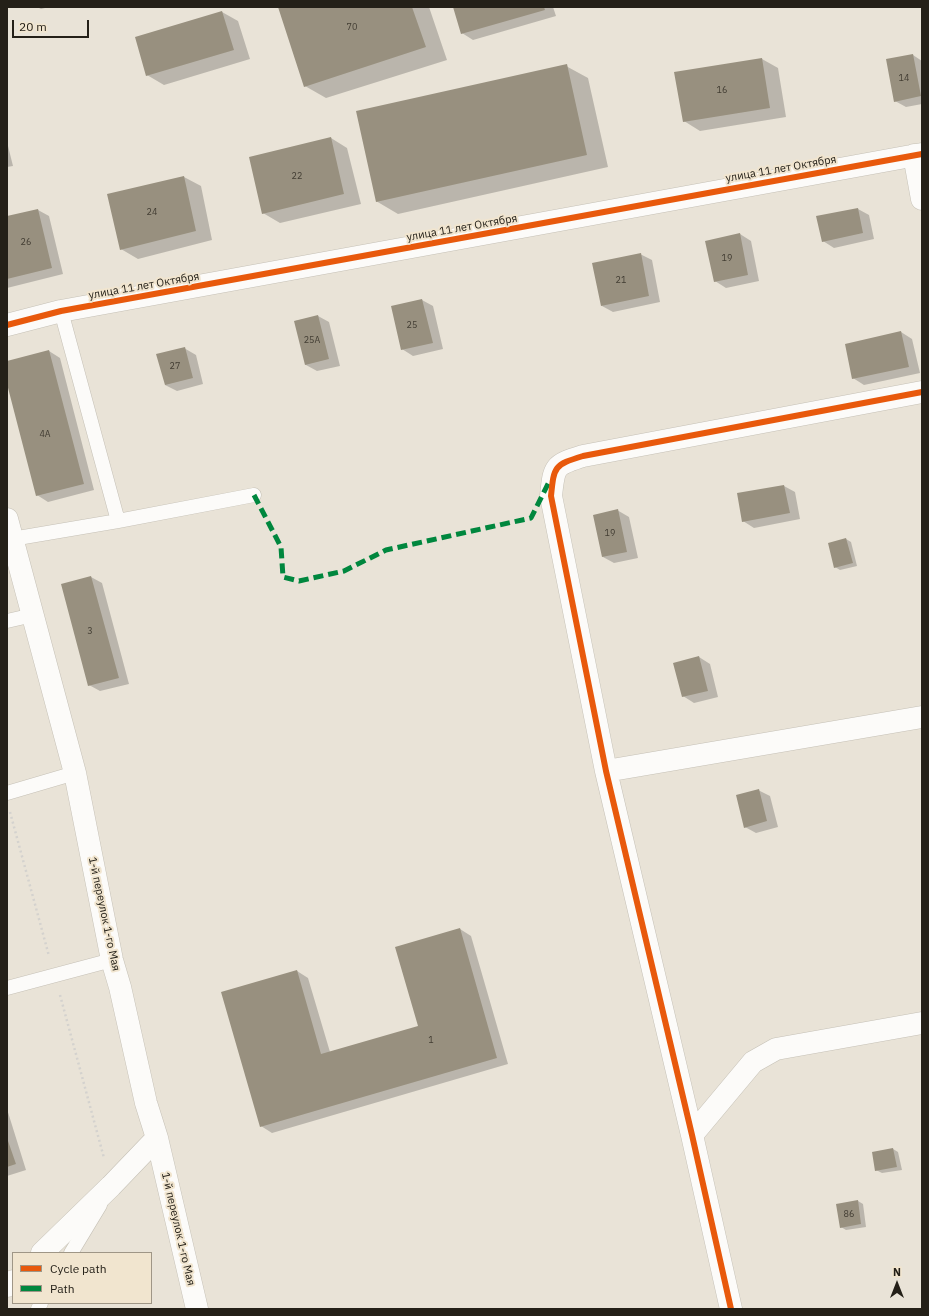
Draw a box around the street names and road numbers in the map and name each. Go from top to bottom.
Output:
street label: улица 11 лет Октября [725,153,837,185]
street label: улица 11 лет Октября [406,212,518,244]
street label: улица 11 лет Октября [88,270,200,302]
street label: 1-й переулок 1-го Мая [85,856,123,972]
street label: 1-й переулок 1-го Мая [159,1171,197,1287]

